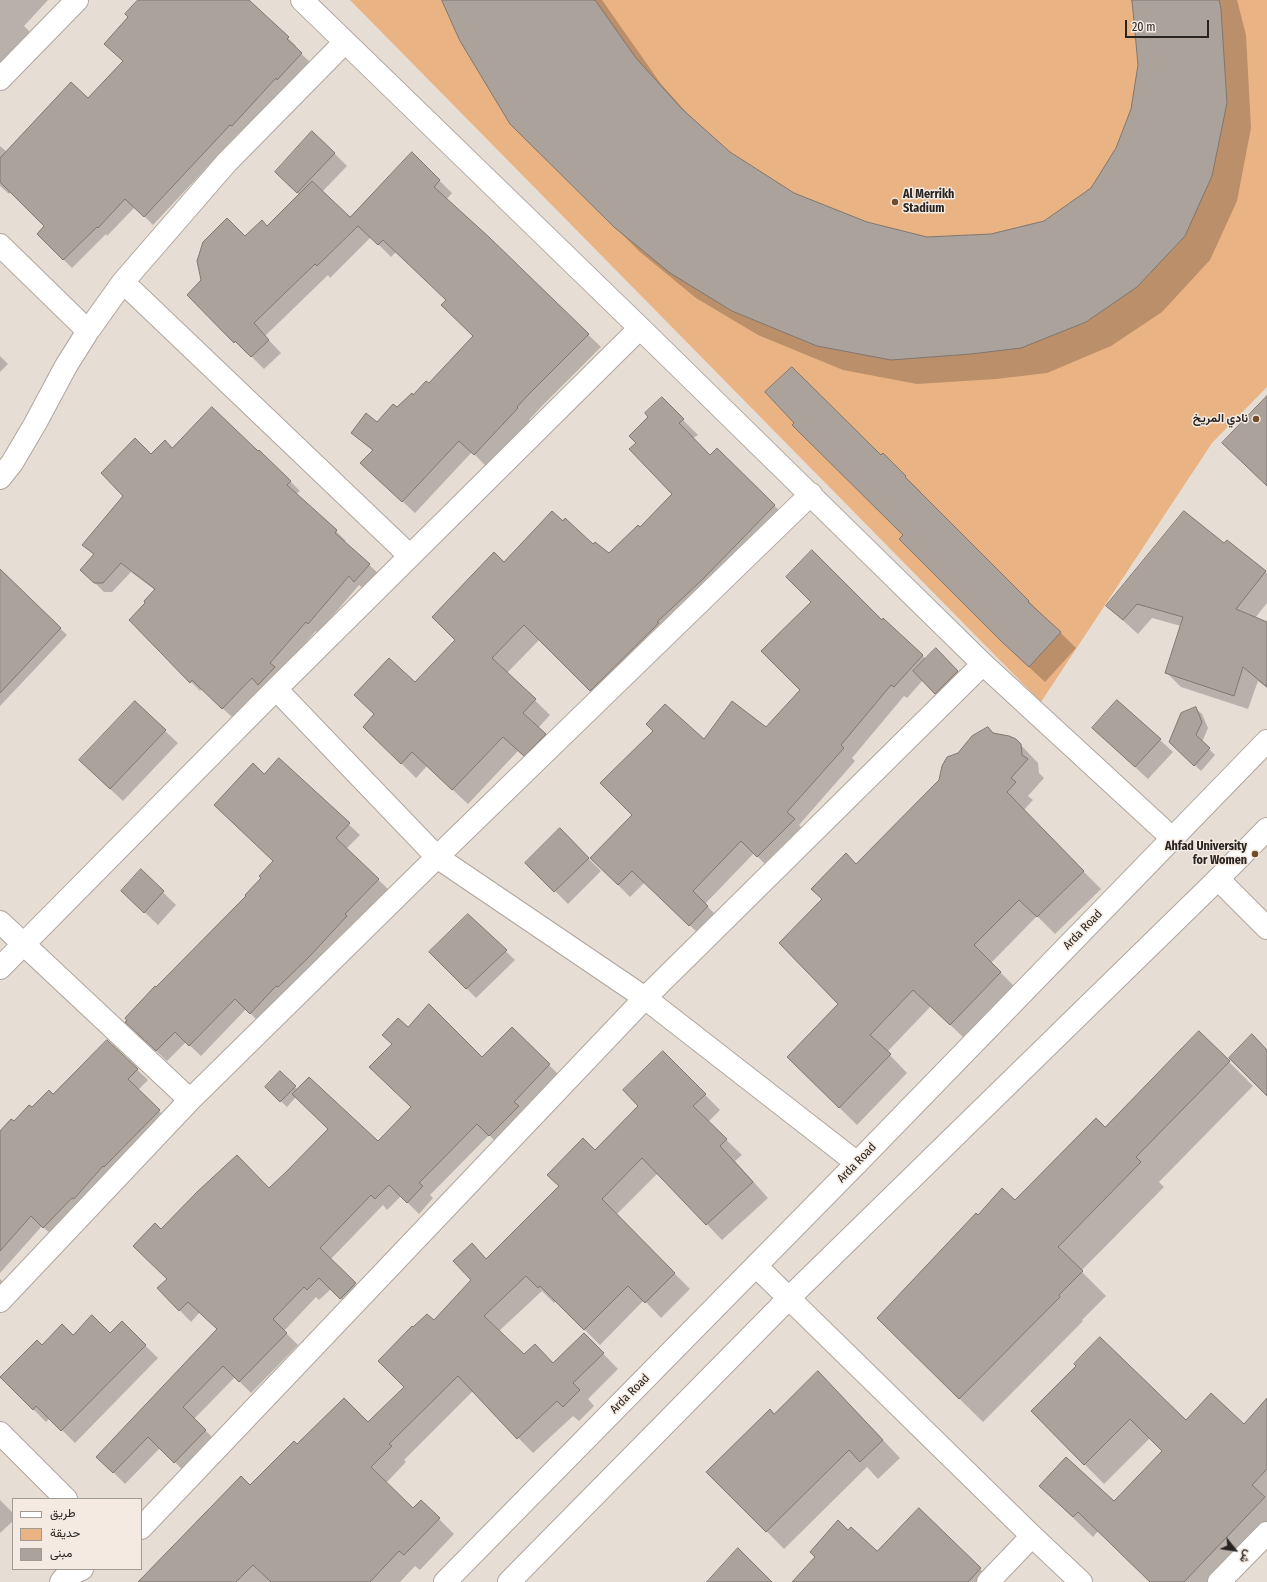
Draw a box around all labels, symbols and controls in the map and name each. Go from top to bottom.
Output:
scale bar [1127,12,1211,38]
text: 20 m [1132,20,1156,34]
place label: Al Merrikh Stadium [903,188,954,216]
marker: Al Merrikh Stadium [890,197,900,207]
place label: نادي المريخ [1193,412,1248,426]
marker: نادي المريخ [1251,414,1261,424]
place label: Ahfad University for Women [1165,840,1247,868]
marker: Ahfad University for Women [1250,849,1260,859]
street label: Arda Road [1060,907,1106,953]
street label: Arda Road [834,1140,880,1186]
street label: Arda Road [607,1371,653,1417]
legend [12,1498,142,1570]
text: طريق [50,1506,75,1520]
text: حديقة [50,1526,80,1540]
north arrow [1215,1530,1255,1570]
text: مبنى [50,1546,72,1560]
text: ش [1237,1547,1255,1565]

